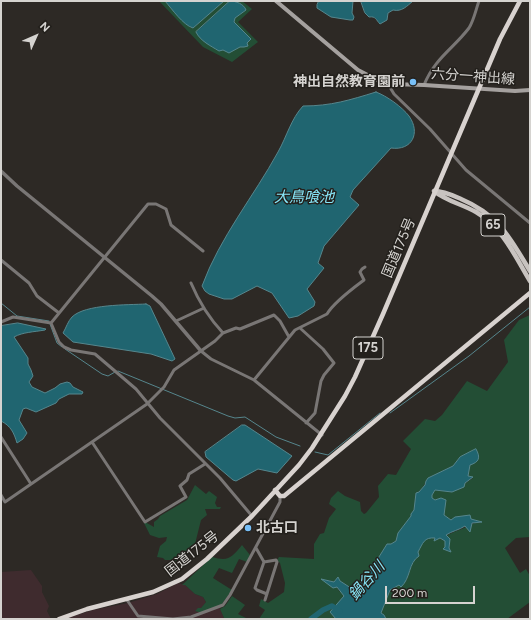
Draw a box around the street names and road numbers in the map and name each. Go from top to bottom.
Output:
street label: 六分一神出線 [431,66,515,88]
road number: 65 [481,214,505,236]
street label: 国道175号 [379,216,419,280]
road number: 175 [353,337,383,359]
street label: 国道175号 [162,528,222,580]

